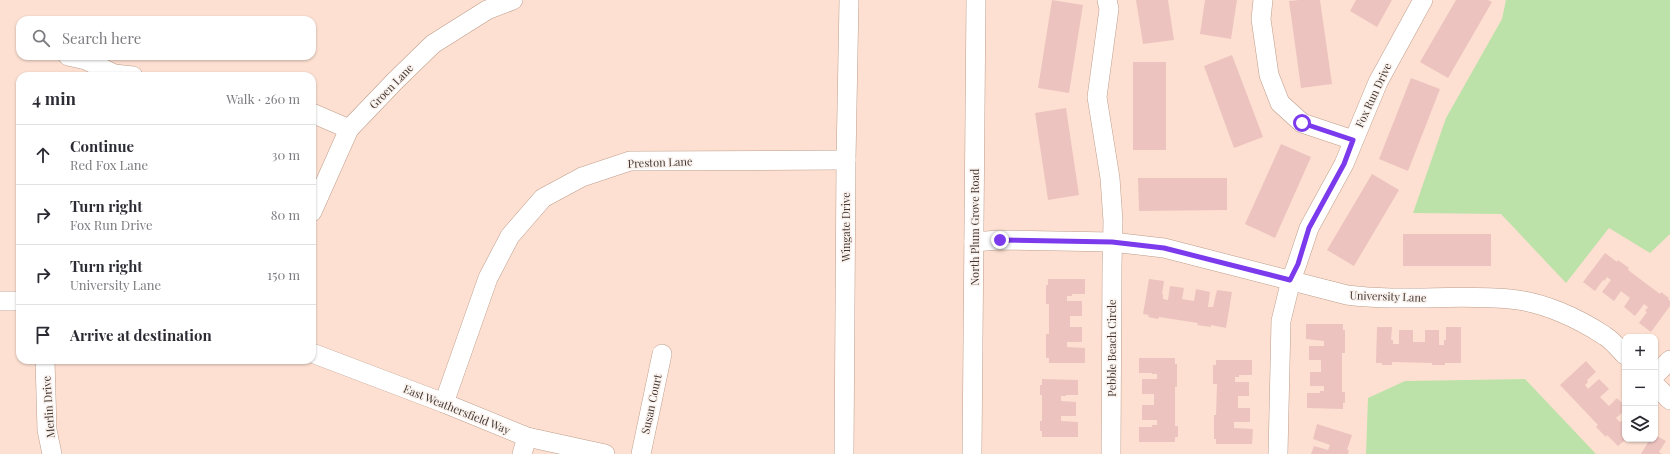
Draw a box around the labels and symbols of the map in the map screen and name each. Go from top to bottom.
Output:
street label: Groen Lane [366,60,417,112]
street label: Fox Run Drive [1351,60,1395,130]
route start [1293,114,1311,132]
street label: Preston Lane [627,153,693,171]
street label: North Plum Grove Road [967,168,982,285]
street label: Wingate Drive [838,192,853,263]
route end [991,231,1009,249]
street label: University Lane [1349,287,1427,305]
street label: Pebble Beach Circle [1104,299,1119,397]
street label: Susan Court [637,373,665,435]
street label: Merlin Drive [38,375,58,439]
street label: East Weathersfield Way [401,381,513,437]

